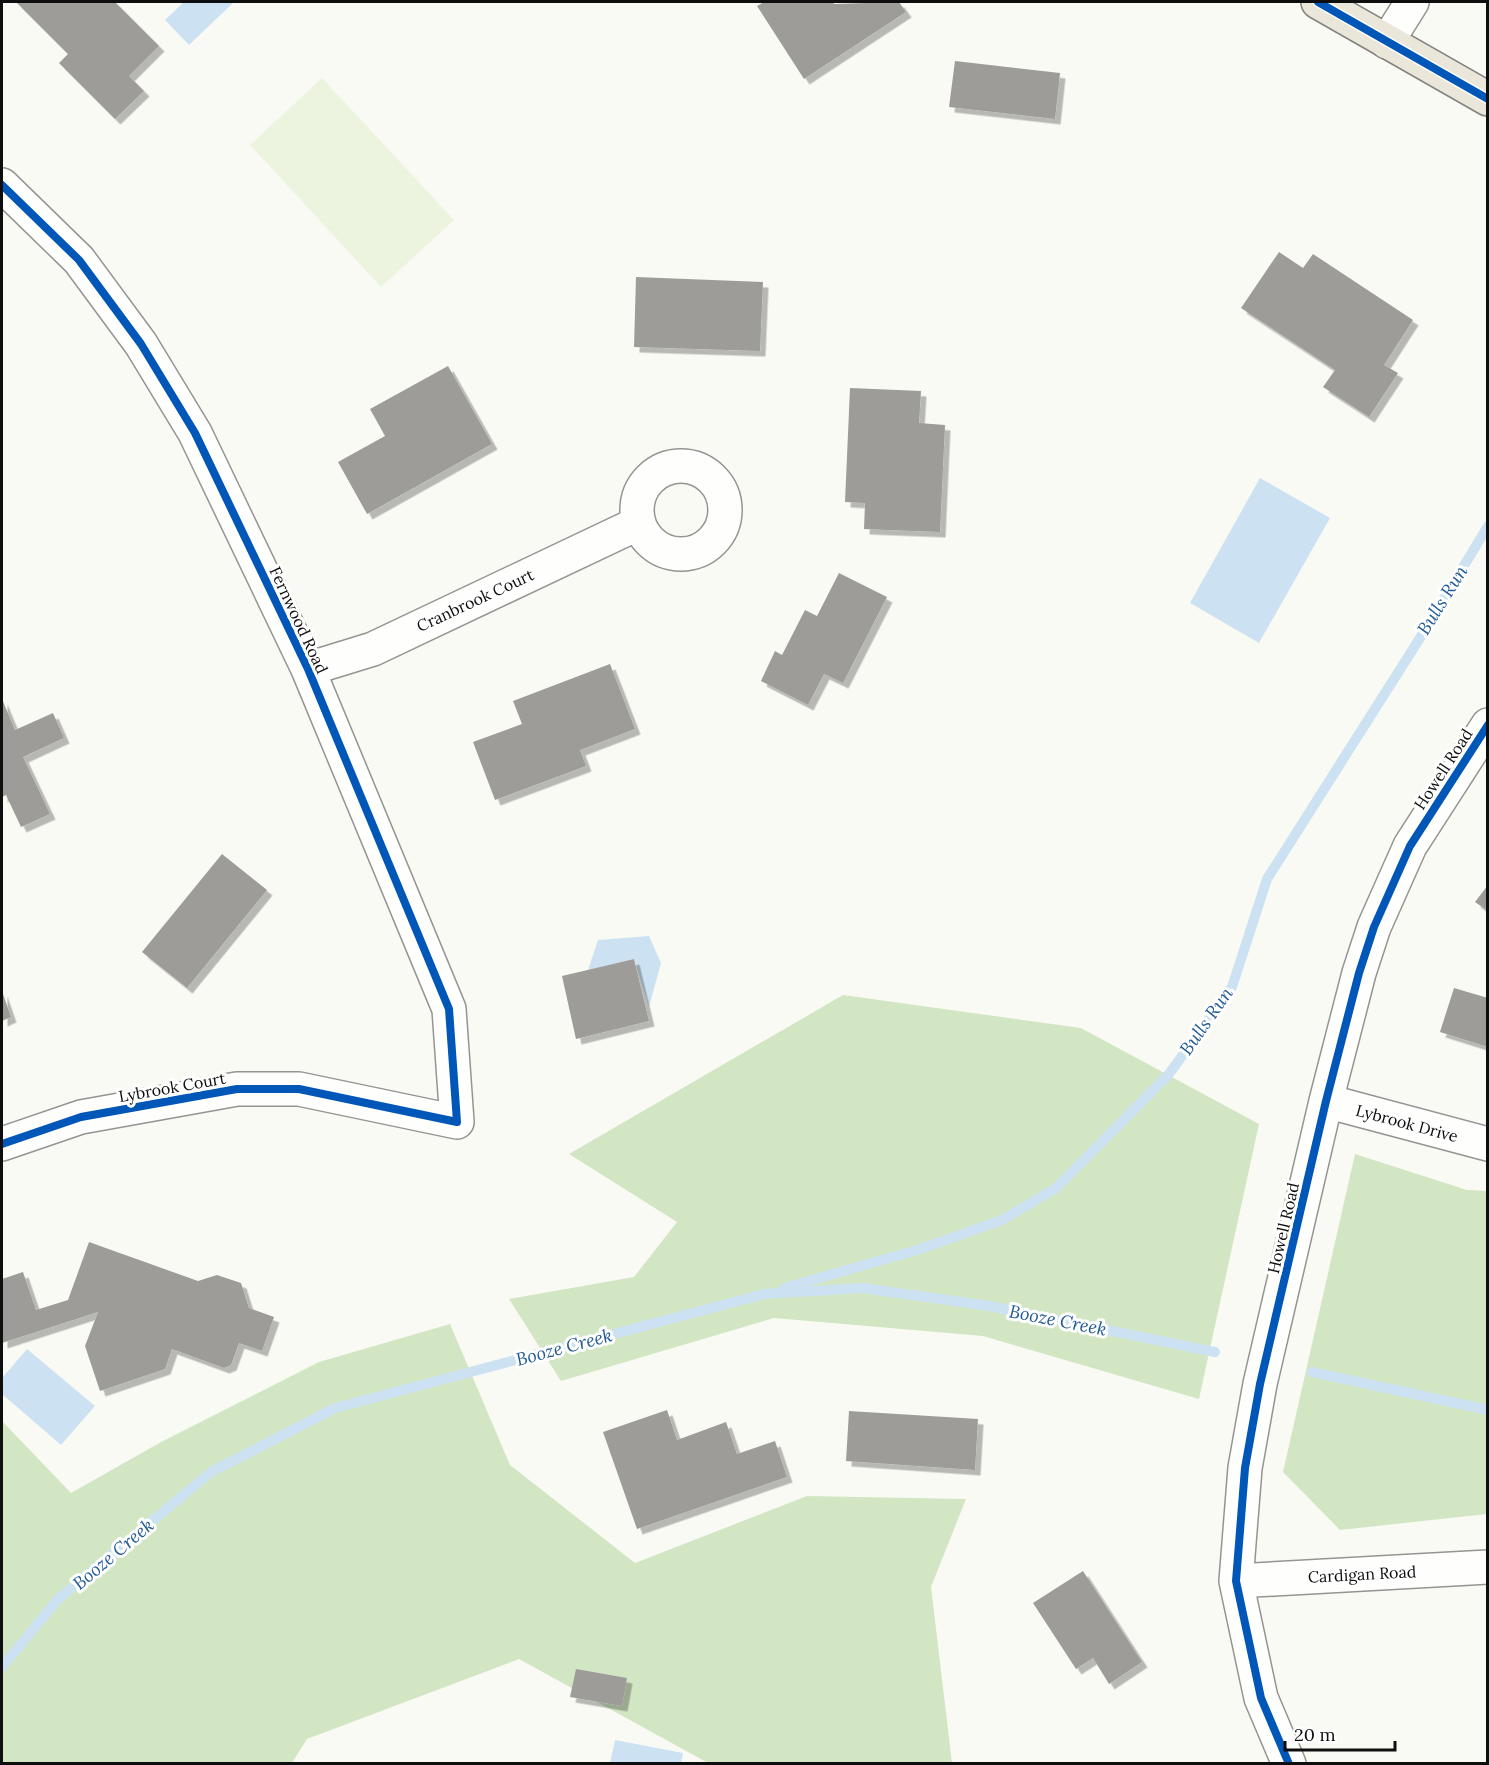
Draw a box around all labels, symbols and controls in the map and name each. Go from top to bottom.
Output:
water label: Bulls Run [1412,561,1472,639]
street label: Fernwood Road [265,563,333,677]
street label: Cranbrook Court [413,564,537,636]
street label: Howell Road [1409,724,1477,813]
water label: Bulls Run [1174,983,1238,1059]
street label: Lybrook Court [117,1068,228,1106]
street label: Lybrook Drive [1354,1100,1461,1146]
street label: Howell Road [1263,1180,1303,1275]
water label: Booze Creek [1007,1299,1109,1341]
water label: Booze Creek [513,1323,615,1371]
water label: Booze Creek [68,1514,158,1594]
street label: Cardigan Road [1307,1561,1417,1587]
scale bar [1285,1714,1394,1752]
text: 20 m [1294,1723,1336,1746]

